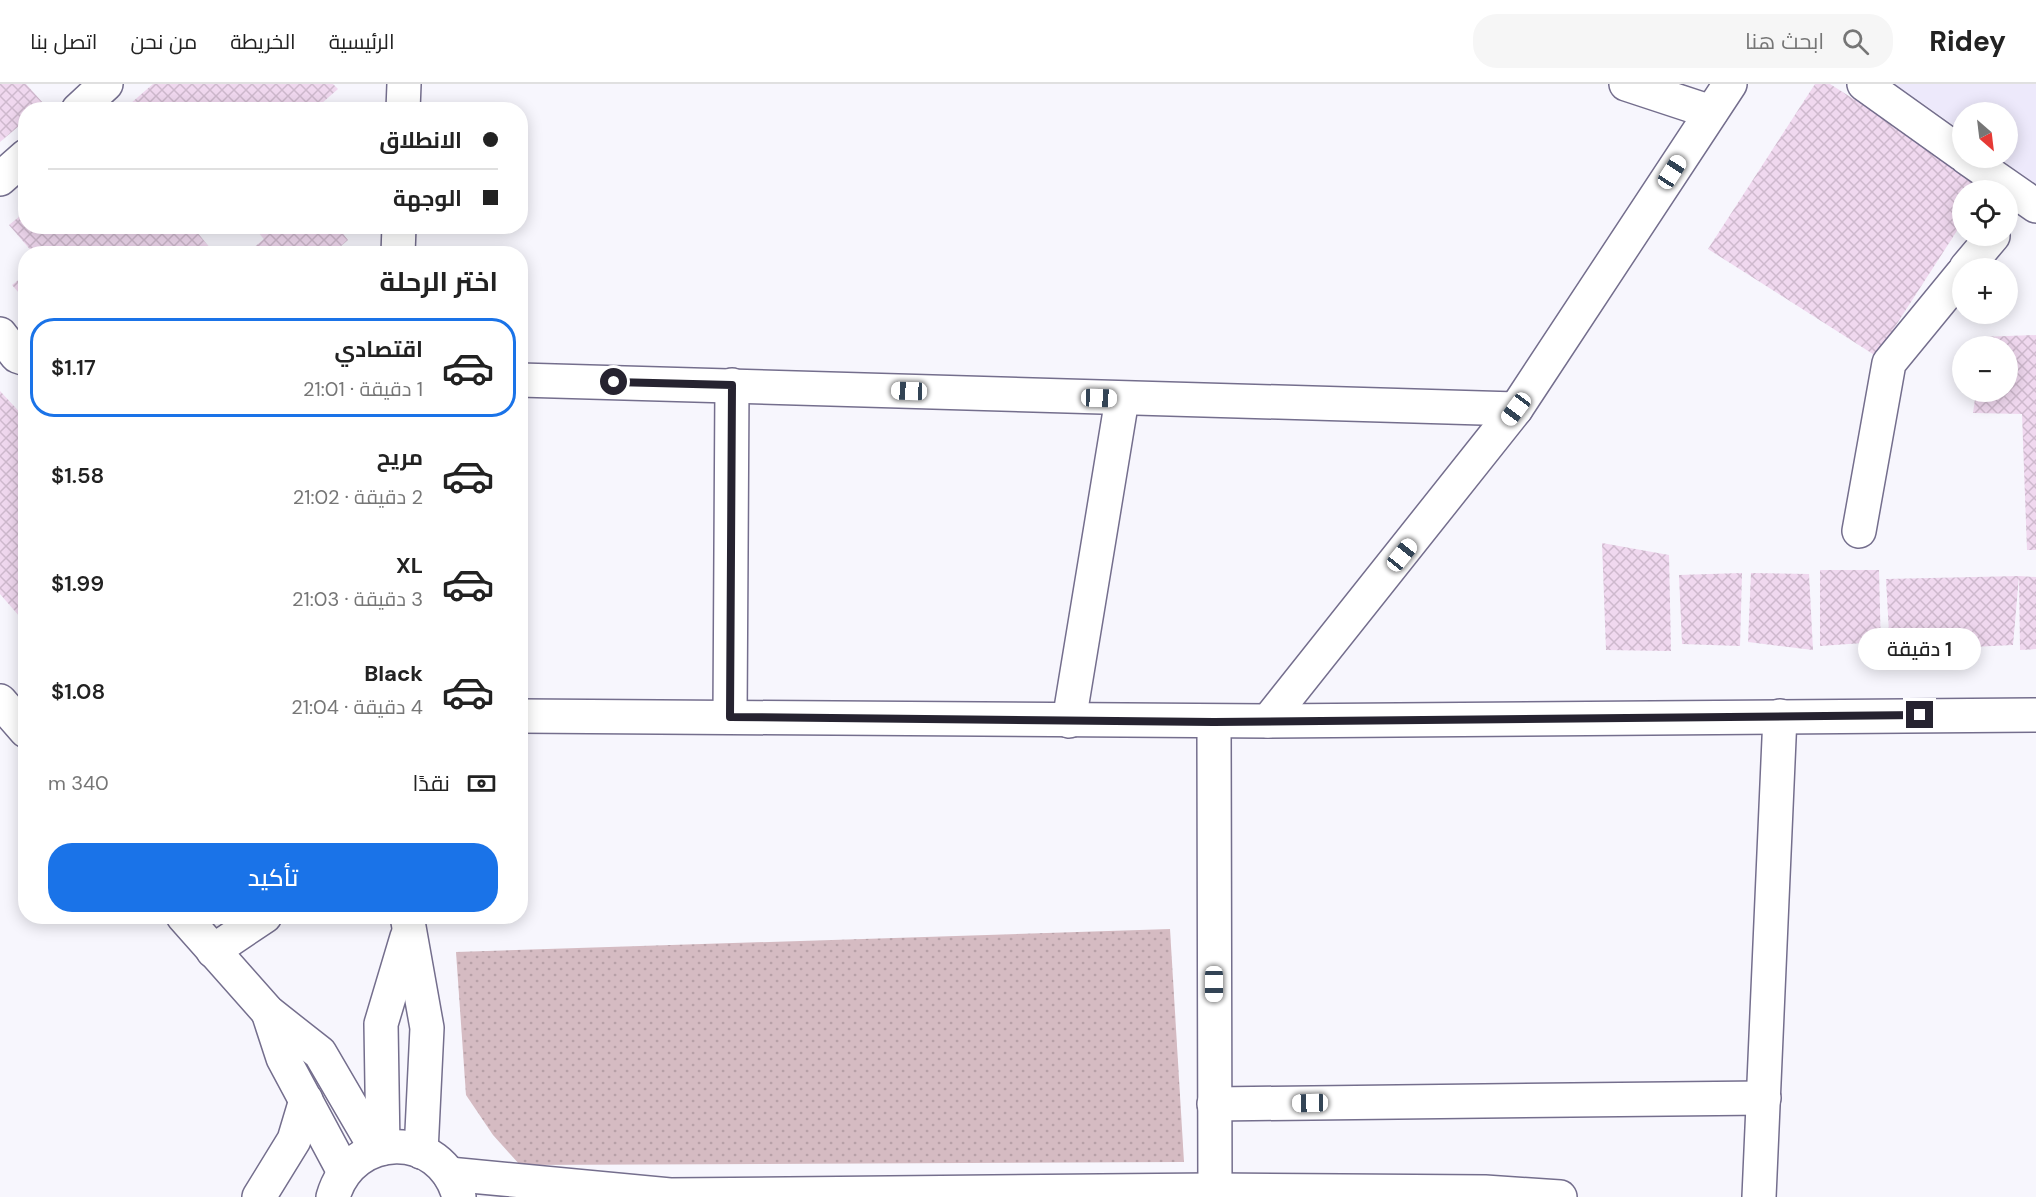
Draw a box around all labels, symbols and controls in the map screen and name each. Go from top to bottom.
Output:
search box [1473,14,1893,68]
text: Ridey [1929,23,2006,60]
icon: search [1839,25,1872,58]
text: ابحث هنا [1745,27,1824,56]
text: اتصل بنا [30,28,97,56]
text: من نحن [130,28,197,56]
text: الخريطة [230,28,296,56]
text: الرئيسية [329,28,395,56]
north arrow [1952,102,2018,168]
map controls [1952,102,2018,402]
text: الانطلاق [379,126,462,155]
car [1655,152,1689,192]
button: locate [1952,180,2018,246]
text: الوجهة [393,184,462,213]
button: + [1952,258,2018,324]
text: اختر الرحلة [379,264,498,299]
text: اقتصادي [334,335,423,364]
button: − [1952,336,2018,402]
icon: car [441,341,495,395]
text: $1.17 [51,353,96,382]
route start [600,368,627,395]
text: 1 دقيقة · 21:01 [303,376,423,402]
car [891,381,927,401]
car [1081,388,1117,408]
car [1498,389,1534,429]
text: مريح [377,443,423,472]
icon: car [441,449,495,503]
text: $1.58 [51,461,104,490]
text: 2 دقيقة · 21:02 [293,484,423,510]
car [1384,535,1420,575]
text: XL [396,551,423,580]
icon: car [441,557,495,611]
text: $1.99 [51,569,104,598]
text: 3 دقيقة · 21:03 [292,586,423,612]
callout: 1 دقيقة [1858,628,1982,670]
text: 1 دقيقة [1887,636,1952,662]
text: Black [364,659,423,688]
icon: car [441,665,495,719]
text: $1.08 [51,677,105,706]
text: 4 دقيقة · 21:04 [291,694,423,720]
route end [1906,701,1933,728]
icon: cash [465,767,498,800]
text: نقدًا [412,769,450,798]
text: 340 m [48,770,109,796]
button: تأكيد [48,843,498,912]
car [1205,966,1223,1002]
car [1292,1094,1328,1112]

